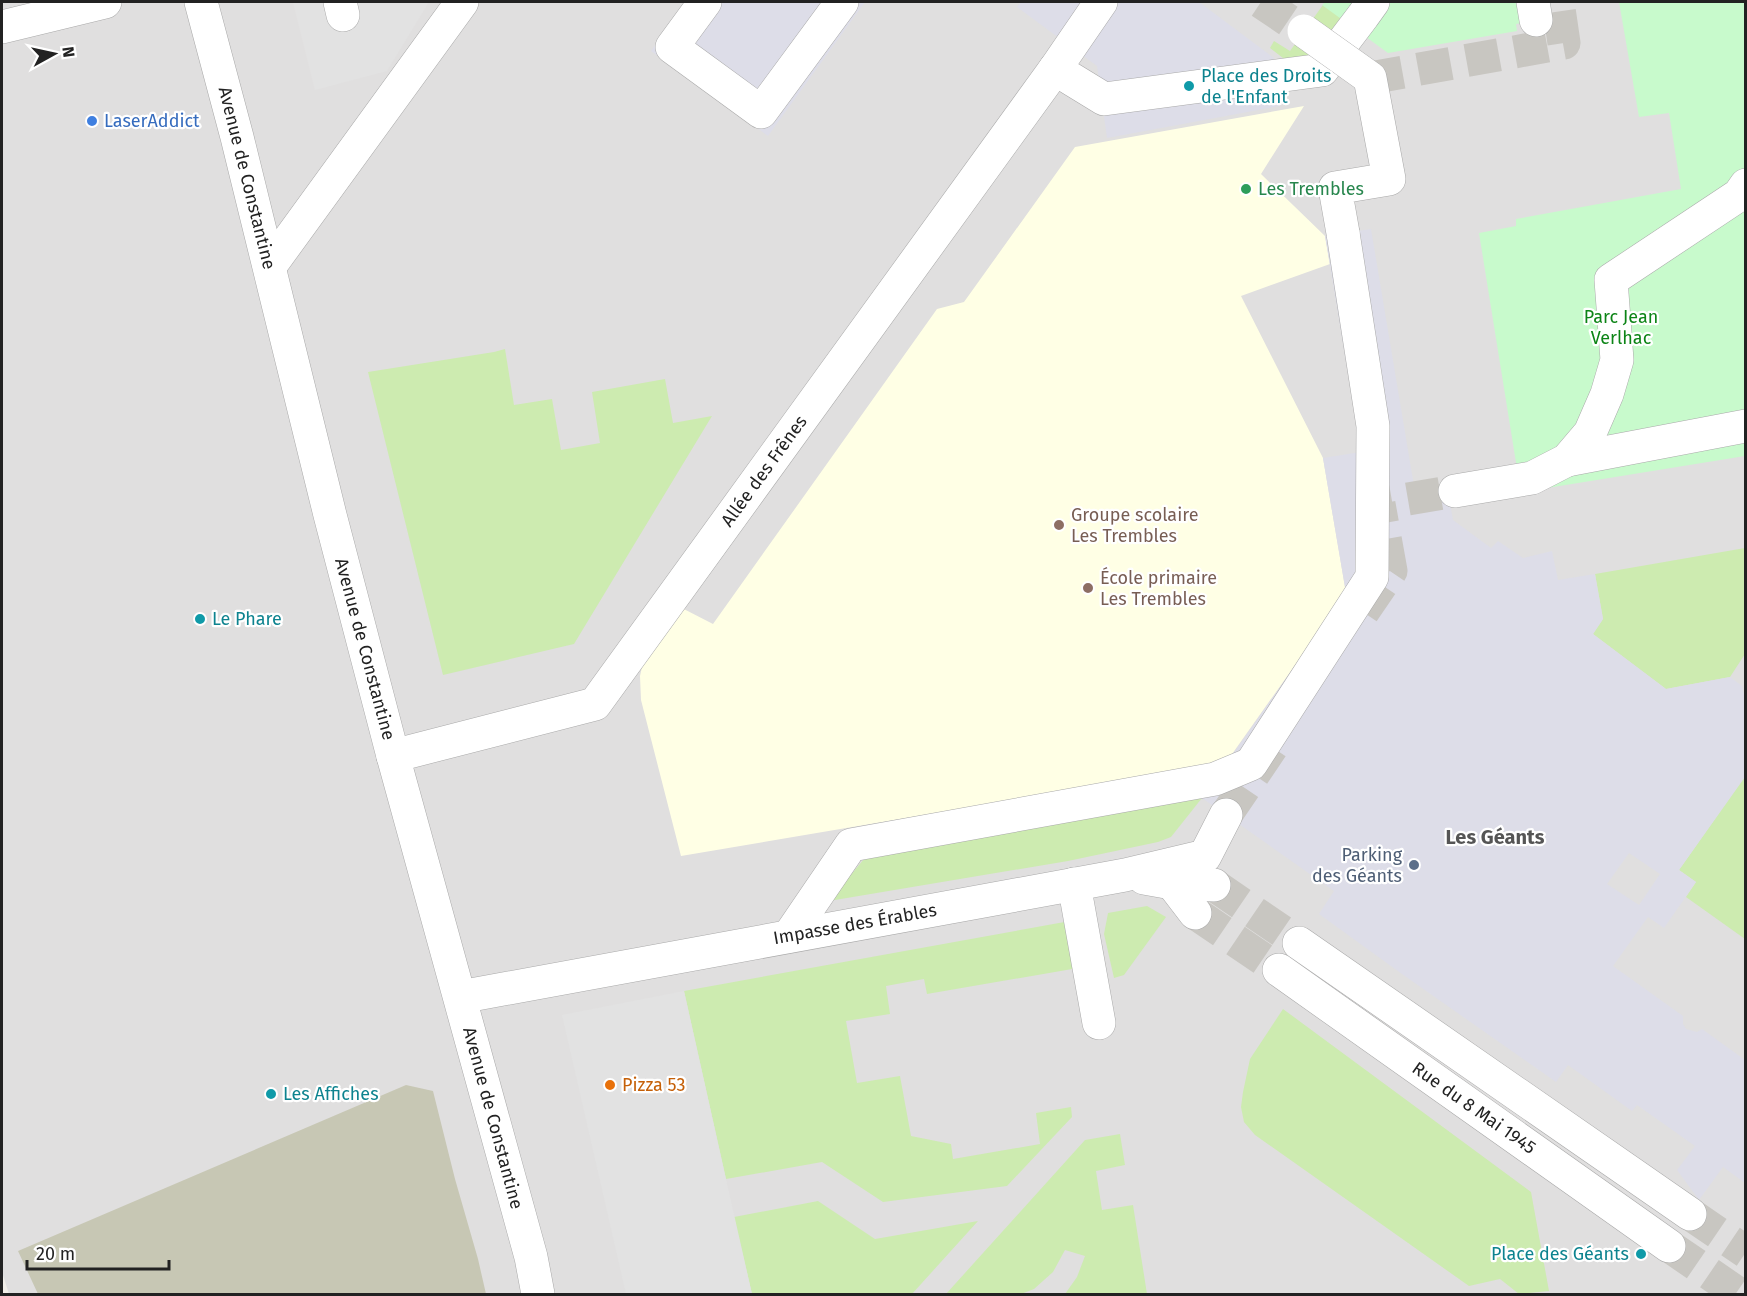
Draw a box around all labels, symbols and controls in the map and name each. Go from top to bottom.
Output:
north arrow [24,24,84,84]
text: N [58,45,79,59]
place label: Place des Droits de l'Enfant [1201,65,1331,108]
marker: Place des Droits de l'Enfant [1182,79,1196,93]
street label: Avenue de Constantine [214,84,280,272]
place label: LaserAddict [104,110,200,132]
marker: LaserAddict [85,114,99,128]
place label: Les Trembles [1258,178,1364,200]
marker: Les Trembles [1239,182,1253,196]
park label: Parc Jean Verlhac [1584,306,1658,349]
street label: Allée des Frênes [716,411,812,531]
place label: Groupe scolaire Les Trembles [1071,504,1198,547]
marker: Groupe scolaire Les Trembles [1052,518,1066,532]
street label: Avenue de Constantine [330,556,400,742]
place label: École primaire Les Trembles [1100,566,1217,610]
marker: École primaire Les Trembles [1081,581,1095,595]
place label: Le Phare [212,608,282,630]
marker: Le Phare [193,612,207,626]
district label: Les Géants [1446,825,1545,849]
place label: Parking des Géants [1312,844,1403,887]
marker: Parking des Géants [1407,858,1421,872]
street label: Impasse des Érables [771,898,938,949]
street label: Avenue de Constantine [458,1025,528,1211]
street label: Rue du 8 Mai 1945 [1408,1057,1540,1159]
place label: Pizza 53 [622,1074,685,1096]
marker: Pizza 53 [603,1078,617,1092]
place label: Les Affiches [283,1083,379,1105]
marker: Les Affiches [264,1087,278,1101]
scale bar [27,1233,170,1271]
text: 20 m [36,1243,75,1265]
place label: Place des Géants [1491,1243,1629,1265]
marker: Place des Géants [1634,1247,1648,1261]

